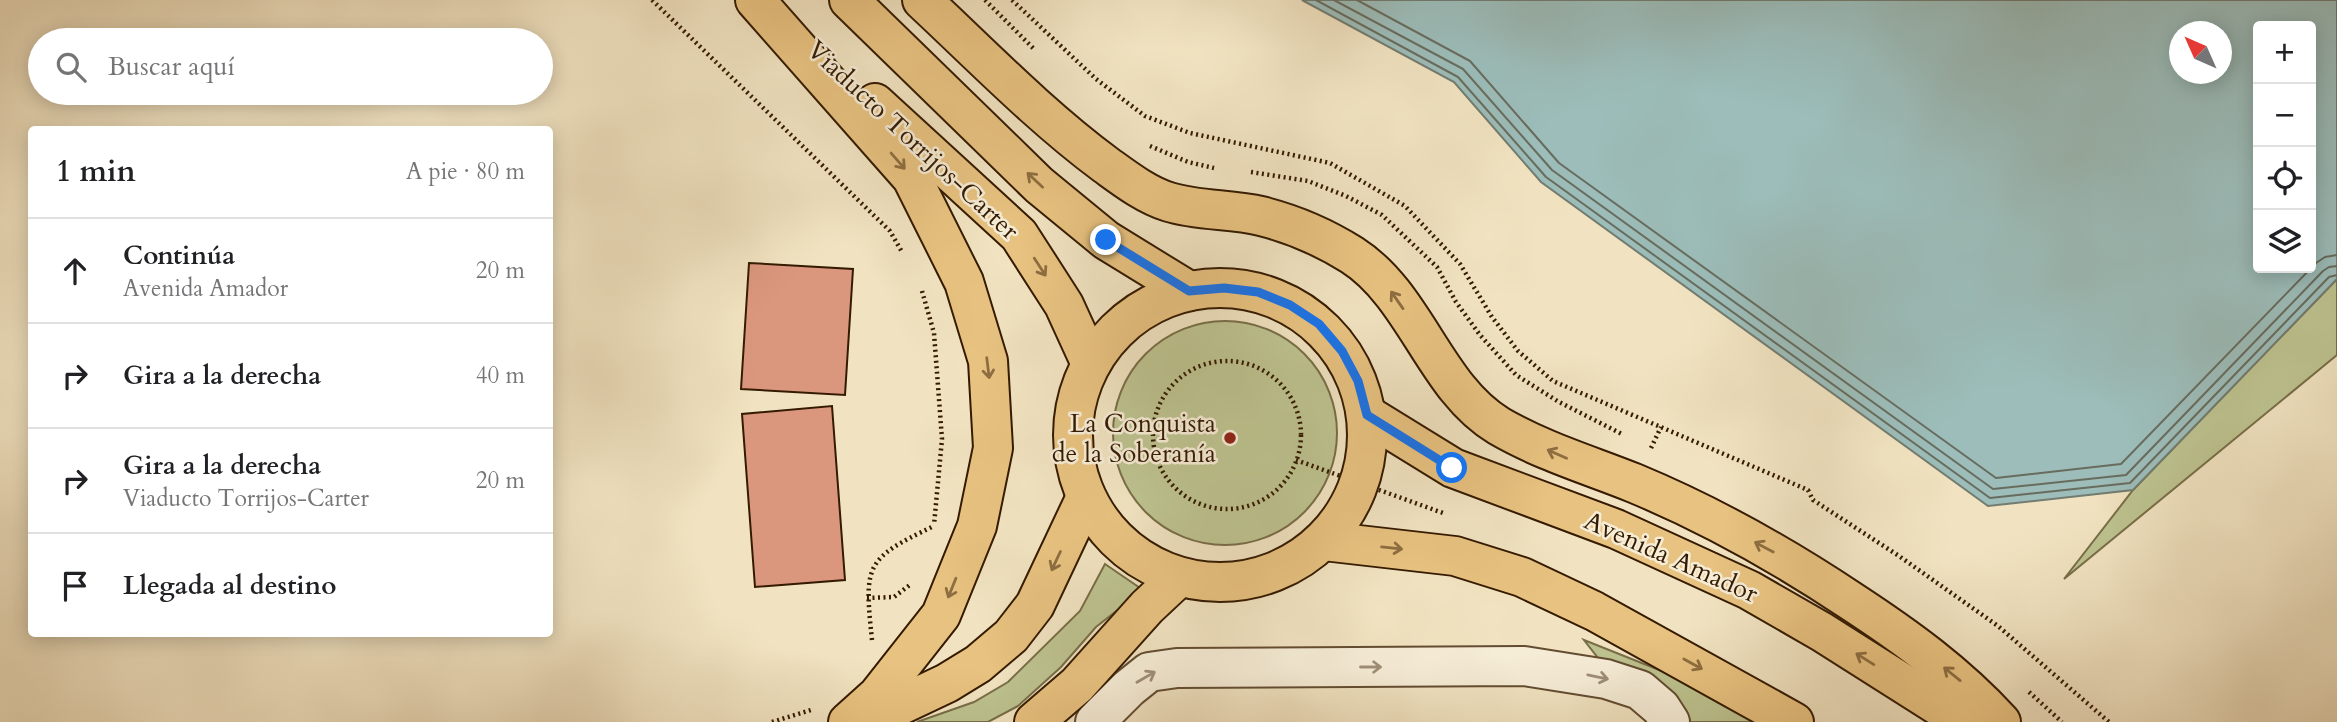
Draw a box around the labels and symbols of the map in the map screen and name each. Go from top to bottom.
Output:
north arrow [2169,21,2232,84]
street label: Viaducto Torrijos-Carter [799,32,1027,248]
one-way arrow [890,152,906,170]
one-way arrow [1026,172,1044,188]
route end [1090,224,1121,255]
one-way arrow [1033,257,1047,277]
one-way arrow [1390,291,1404,310]
one-way arrow [982,356,995,379]
place label: La Conquista de la Soberanía [1052,406,1216,471]
marker: La Conquista de la Soberanía [1222,430,1238,446]
one-way arrow [1547,447,1568,460]
route start [1436,452,1467,483]
street label: Avenida Amador [1579,503,1764,611]
one-way arrow [1754,539,1775,553]
one-way arrow [1381,542,1403,555]
one-way arrow [1049,550,1062,571]
one-way arrow [944,577,957,599]
one-way arrow [1856,652,1875,667]
one-way arrow [1682,658,1703,672]
one-way arrow [1359,660,1382,674]
one-way arrow [1944,667,1962,682]
one-way arrow [1135,670,1155,684]
one-way arrow [1586,671,1609,685]

